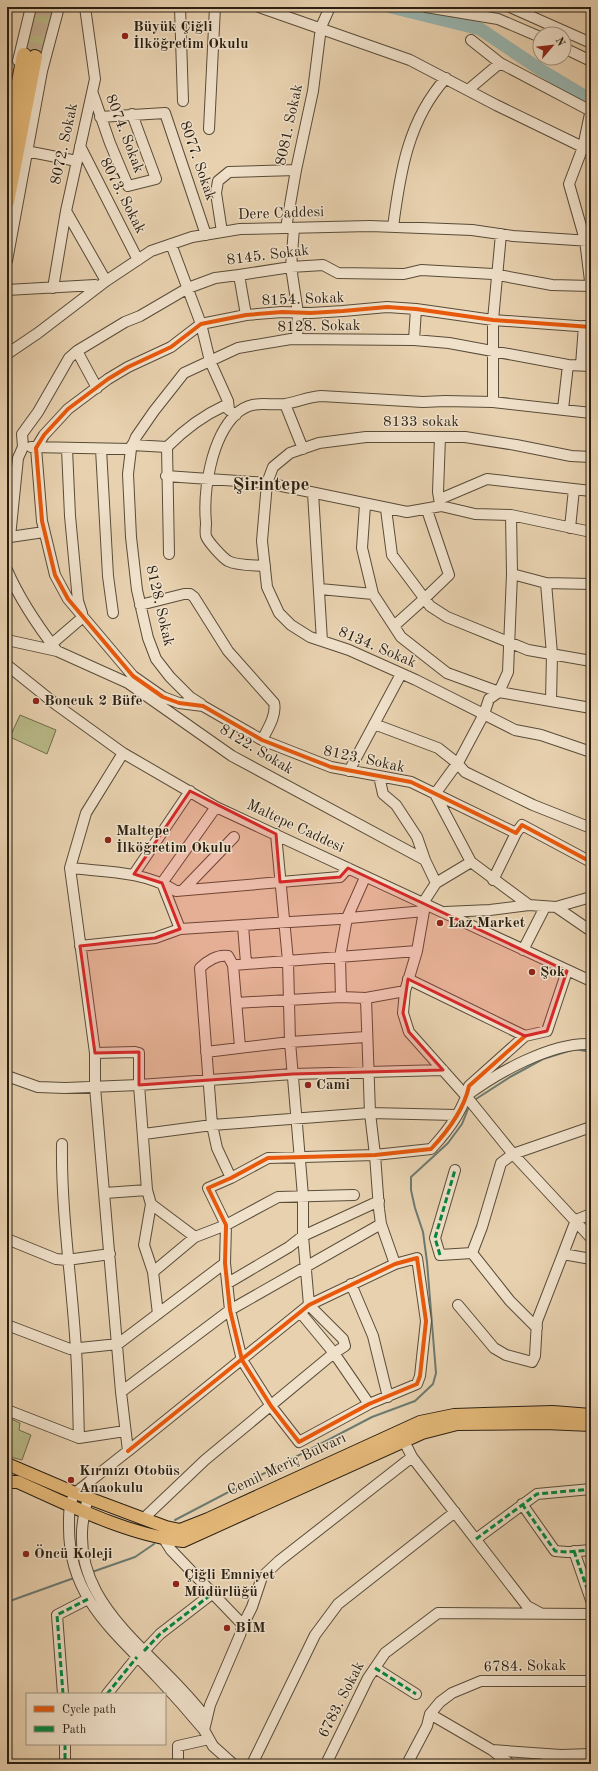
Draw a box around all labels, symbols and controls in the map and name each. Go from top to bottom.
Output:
place label: Büyük Çiğli İlköğretim Okulu [133,20,248,52]
north arrow [532,26,572,66]
marker: Büyük Çiğli İlköğretim Okulu [120,31,130,41]
text: N [553,36,567,49]
street label: 8081. Sokak [274,83,306,167]
street label: 8074. Sokak [102,93,146,176]
street label: 8072. Sokak [49,102,81,186]
street label: 8077. Sokak [176,119,218,203]
street label: 8073. Sokak [96,156,148,237]
street label: Dere Caddesi [238,205,324,223]
street label: 8145. Sokak [226,243,310,268]
street label: 8154. Sokak [261,291,345,309]
street label: 8128. Sokak [277,319,361,335]
street label: 8133 sokak [383,415,459,430]
district label: Şirintepe [232,476,310,495]
street label: 8128. Sokak [142,564,176,648]
street label: 8134. Sokak [336,625,418,671]
place label: Boncuk 2 Büfe [44,694,143,709]
marker: Boncuk 2 Büfe [31,696,41,706]
street label: 8122. Sokak [217,722,296,778]
street label: 8123. Sokak [322,744,406,776]
street label: Maltepe Caddesi [244,798,346,856]
place label: Maltepe İlköğretim Okulu [116,824,231,856]
marker: Maltepe İlköğretim Okulu [103,835,113,845]
place label: Laz Market [448,916,526,931]
marker: Laz Market [435,918,445,928]
place label: Şok [540,965,566,980]
marker: Şok [527,967,537,977]
place label: Cami [316,1078,350,1093]
marker: Cami [303,1080,313,1090]
street label: Cemil Meriç Bulvarı [225,1431,349,1499]
place label: Kırmızı Otobüs Anaokulu [79,1464,180,1496]
marker: Kırmızı Otobüs Anaokulu [66,1475,76,1485]
place label: Öncü Koleji [34,1544,113,1562]
marker: Öncü Koleji [21,1549,31,1559]
place label: Çiğli Emniyet Müdürlüğü [184,1568,275,1600]
marker: Çiğli Emniyet Müdürlüğü [171,1579,181,1589]
place label: BİM [235,1619,266,1636]
marker: BİM [222,1623,232,1633]
street label: 6783. Sokak [316,1659,368,1740]
street label: 6784. Sokak [483,1659,567,1675]
legend [26,1693,166,1745]
text: Cycle path [62,1704,117,1716]
text: Path [62,1724,87,1736]

